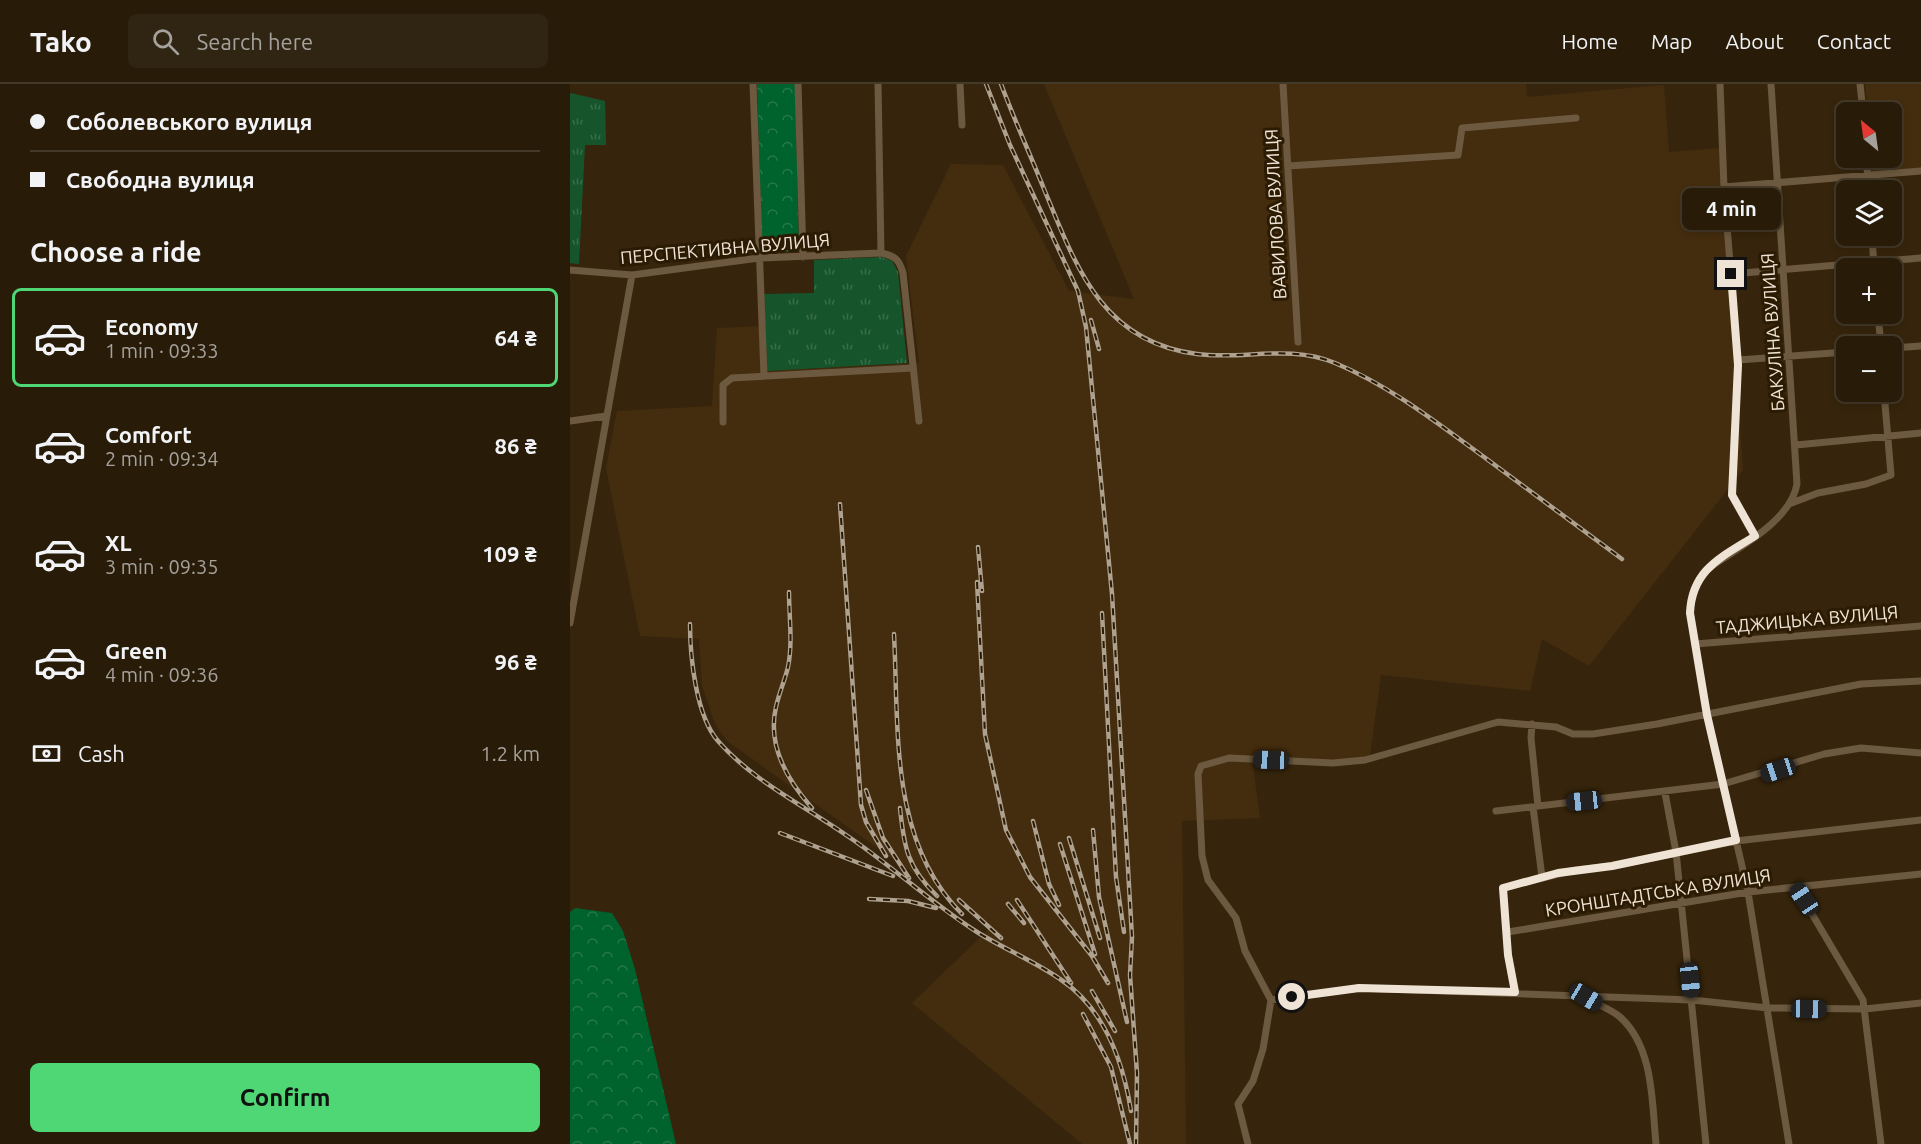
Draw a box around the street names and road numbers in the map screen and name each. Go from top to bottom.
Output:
street label: ВАВИЛОВА ВУЛИЦЯ [1261,128,1289,300]
street label: ПЕРСПЕКТИВНА ВУЛИЦЯ [619,229,831,267]
street label: БАКУЛІНА ВУЛИЦЯ [1756,252,1788,412]
street label: ТАДЖИЦЬКА ВУЛИЦЯ [1715,601,1899,637]
street label: КРОНШТАДТСЬКА ВУЛИЦЯ [1544,864,1772,920]

